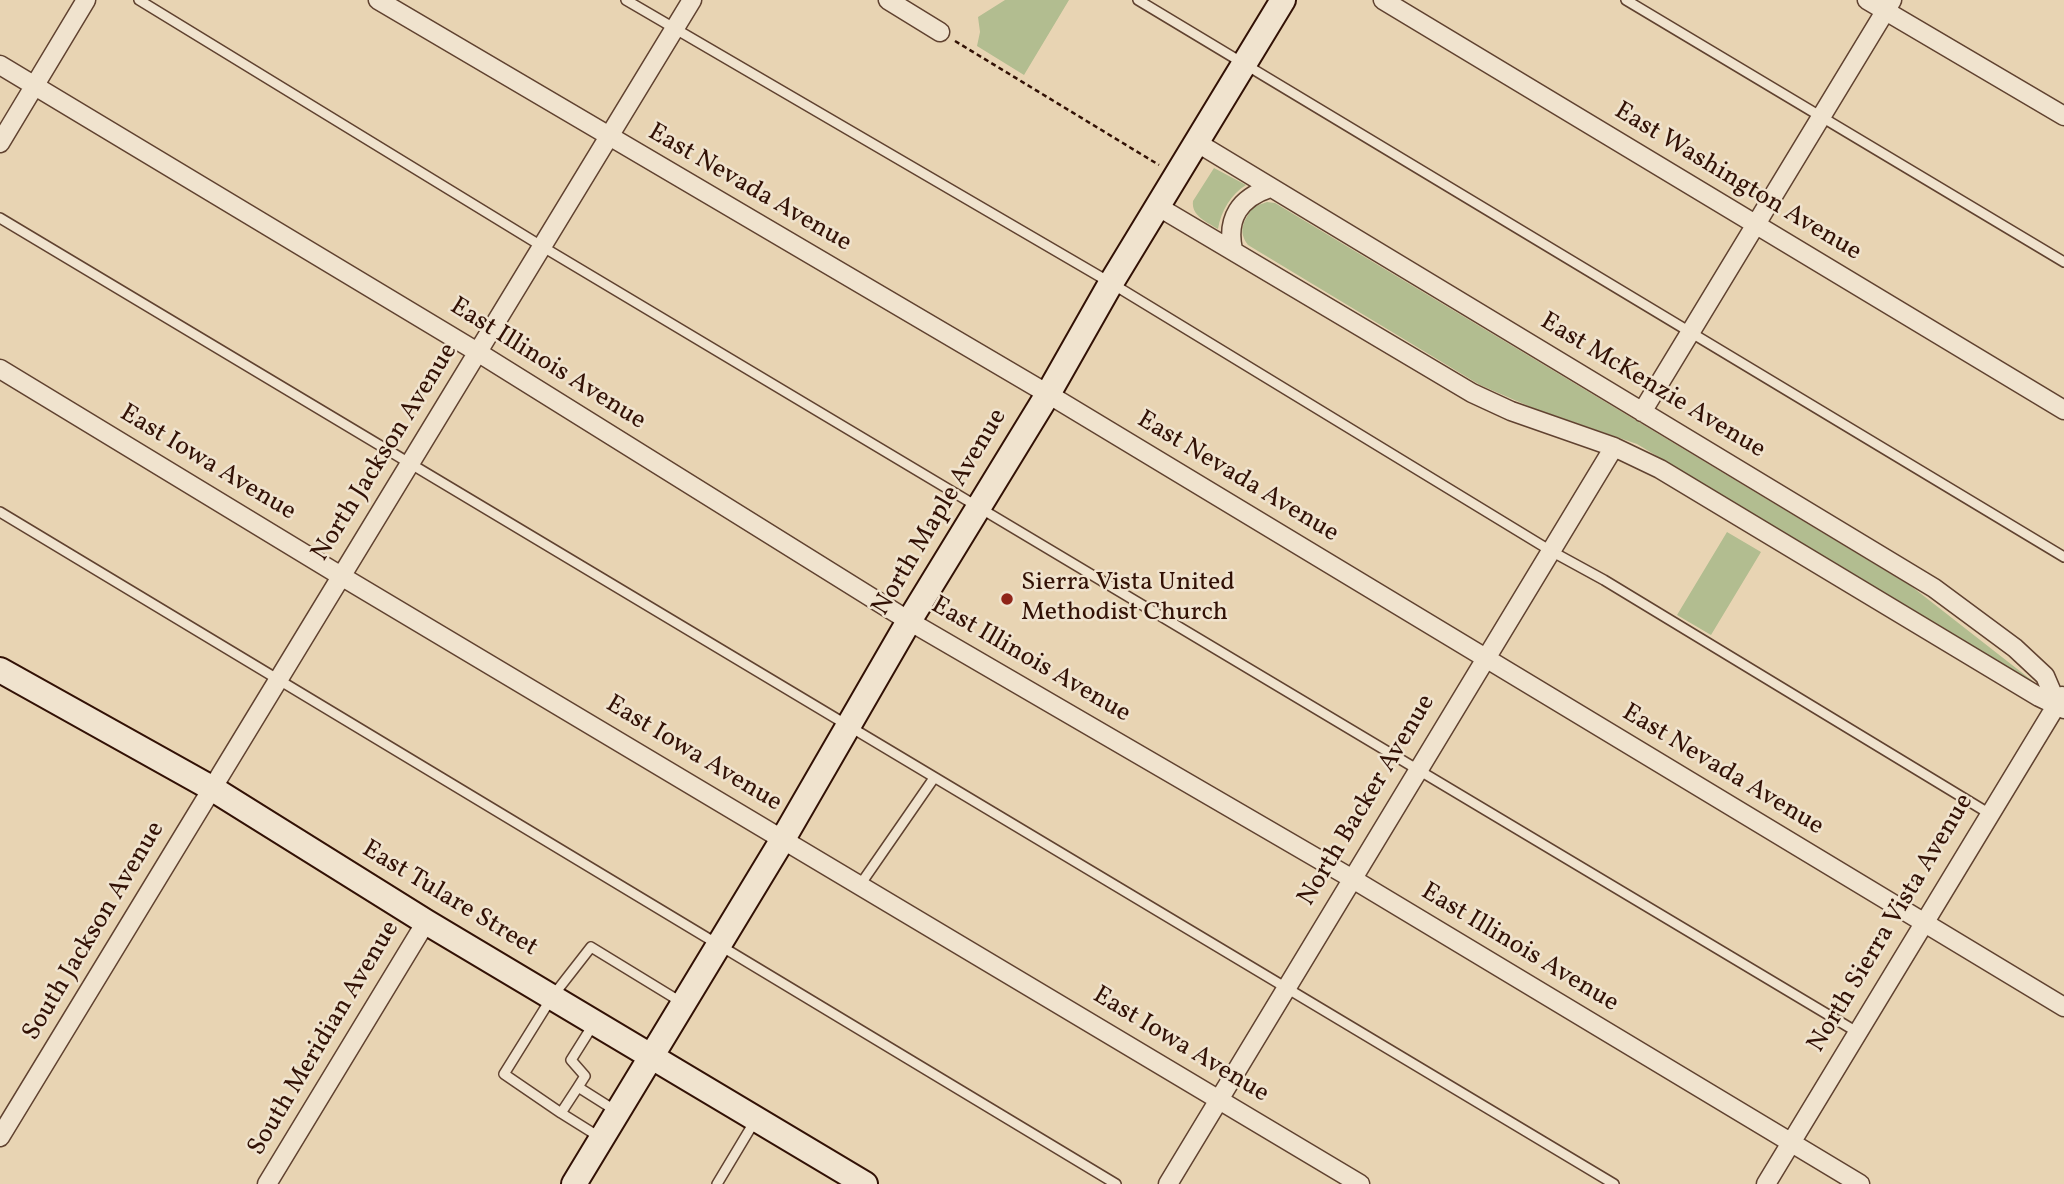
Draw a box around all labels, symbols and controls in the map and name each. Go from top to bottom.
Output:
street label: East Washington Avenue [1608,97,1866,269]
street label: East Nevada Avenue [642,118,856,260]
street label: East Illinois Avenue [443,292,651,438]
street label: East McKenzie Avenue [1534,307,1770,467]
street label: North Jackson Avenue [306,338,466,568]
street label: East Iowa Avenue [113,399,301,529]
street label: North Maple Avenue [867,404,1015,622]
street label: East Nevada Avenue [1130,405,1344,551]
place label: Sierra Vista United Methodist Church [1021,568,1235,630]
street label: East Illinois Avenue [925,591,1135,731]
marker: Sierra Vista United Methodist Church [999,591,1015,607]
street label: East Iowa Avenue [599,690,787,820]
street label: North Backer Avenue [1293,690,1443,912]
street label: East Nevada Avenue [1615,698,1829,844]
street label: North Sierra Vista Avenue [1802,789,1982,1059]
street label: South Jackson Avenue [17,817,173,1047]
street label: East Tulare Street [355,835,543,965]
street label: East Illinois Avenue [1414,878,1624,1020]
street label: South Meridian Avenue [242,916,408,1162]
street label: East Iowa Avenue [1086,981,1274,1111]

